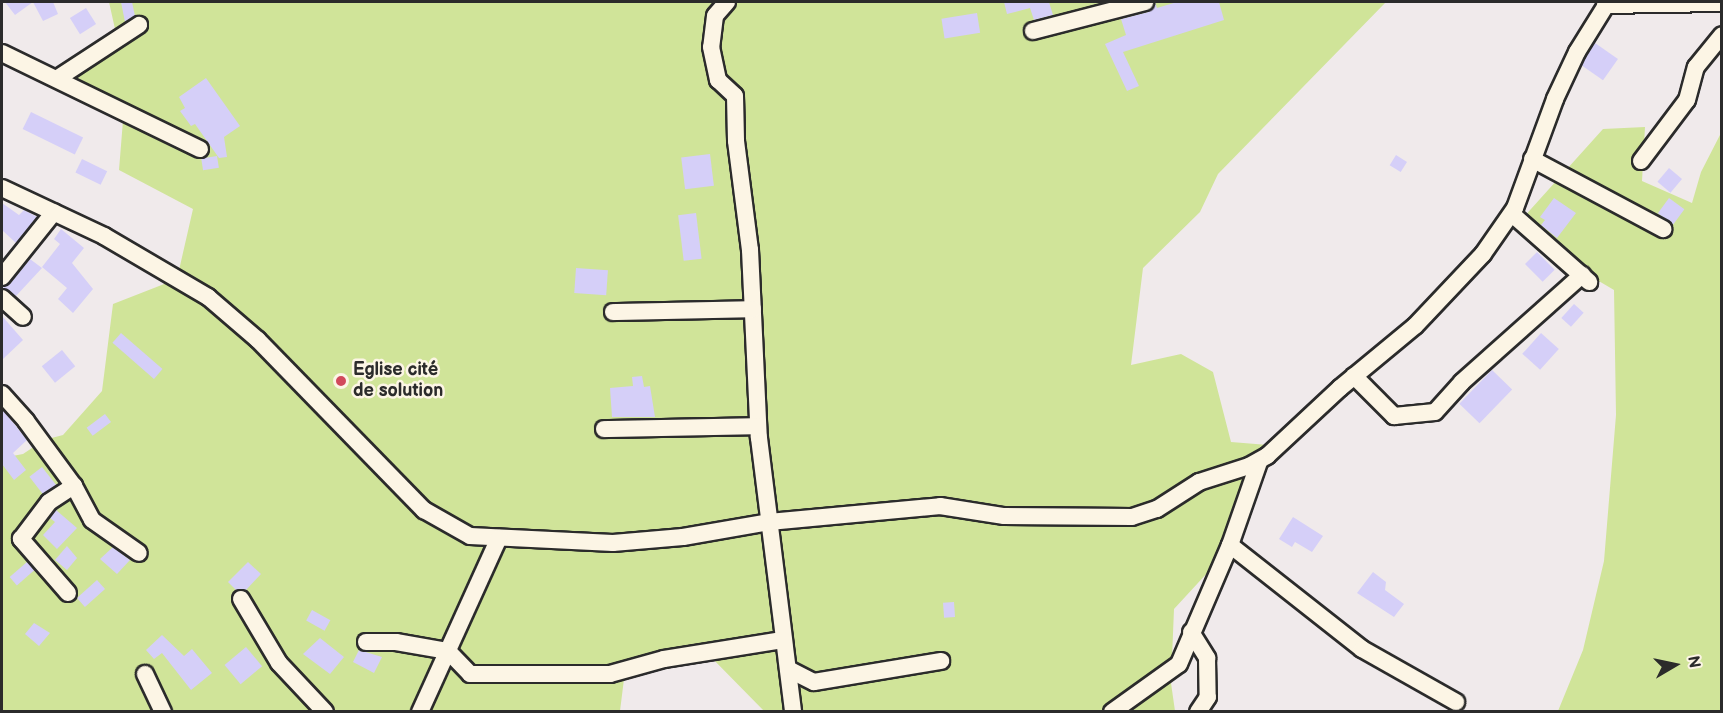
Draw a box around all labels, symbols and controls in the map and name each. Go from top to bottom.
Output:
place label: Eglise cité de solution [353,360,443,403]
marker: Eglise cité de solution [334,374,348,388]
north arrow [1645,635,1705,695]
text: N [1683,655,1704,670]

